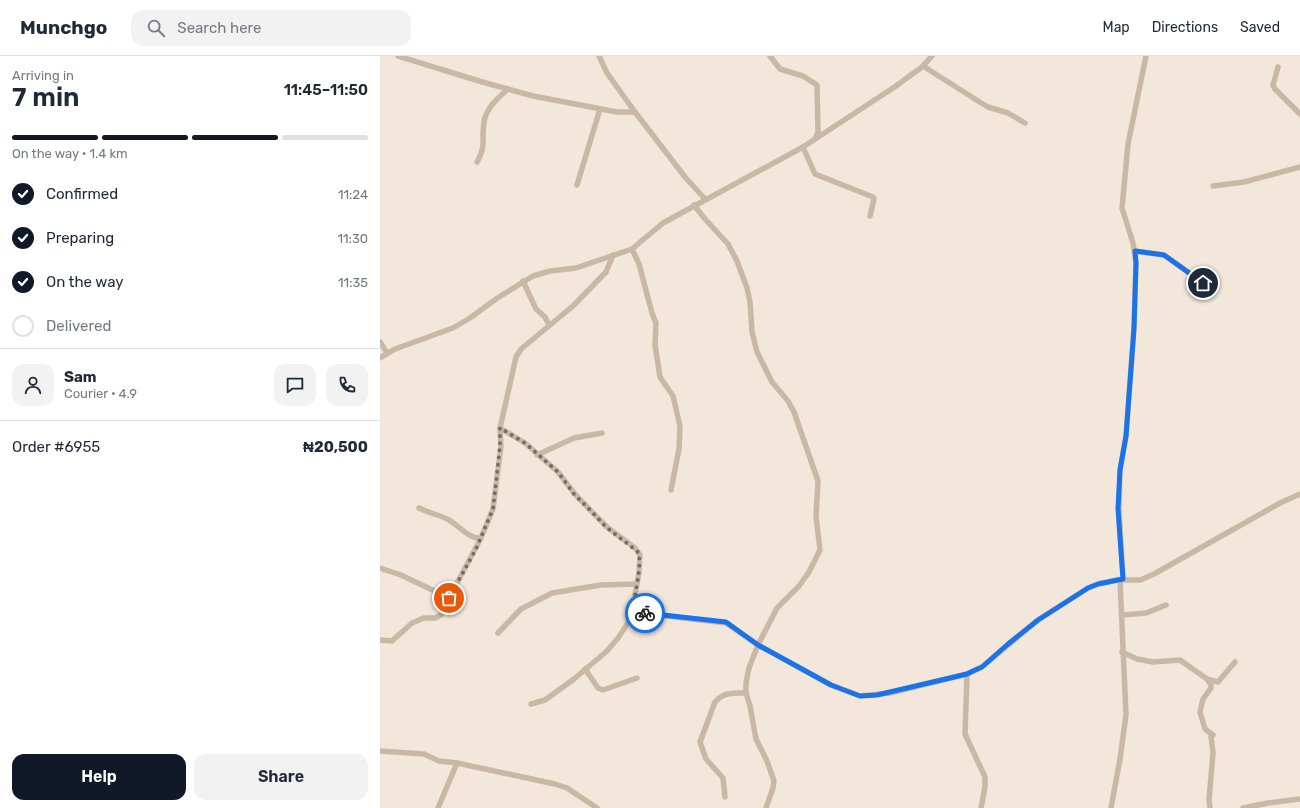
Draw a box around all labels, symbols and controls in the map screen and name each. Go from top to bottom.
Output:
search box [131,10,411,46]
text: Munchgo [20,16,107,39]
icon: search [145,17,167,39]
text: Search here [177,19,262,37]
text: Map [1103,19,1130,36]
text: Directions [1152,19,1218,36]
text: Saved [1240,19,1280,36]
text: Arriving in [12,68,74,83]
text: 11:45–11:50 [284,81,368,99]
text: 7 min [12,82,79,113]
text: On the way · 1.4 km [12,146,128,161]
icon: check [12,183,34,205]
text: Confirmed [46,185,118,203]
text: 11:24 [338,187,368,202]
icon: check [12,227,34,249]
text: Preparing [46,229,114,247]
text: 11:30 [337,231,368,246]
pin [1186,266,1220,300]
icon: check [12,271,34,293]
icon: home [1192,272,1214,294]
text: On the way [46,273,124,291]
text: 11:35 [338,275,368,290]
text: Delivered [46,317,111,335]
button: person [12,364,54,406]
button: chat [274,364,316,406]
button: phone [326,364,368,406]
text: Sam [64,368,97,386]
text: Courier · 4.9 [64,386,137,401]
text: Order #6955 [12,438,100,456]
text: ₦20,500 [303,438,368,456]
pin [432,581,466,615]
icon: bag [438,587,460,609]
courier [625,593,665,633]
icon: bike [634,602,656,624]
button: Help [12,754,186,800]
button: Share [194,754,368,800]

